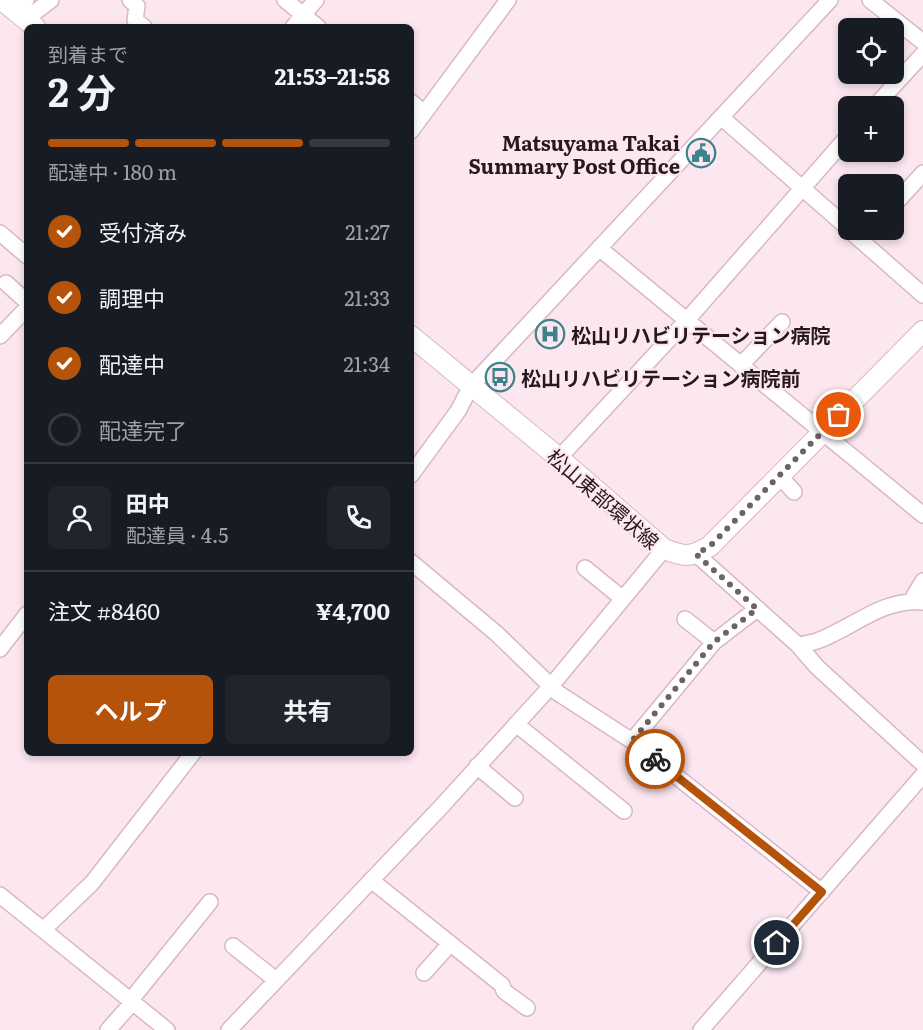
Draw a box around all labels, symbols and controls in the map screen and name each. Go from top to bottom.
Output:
map controls [838,18,904,240]
button: locate [838,18,904,84]
text: 到着まで [48,38,128,68]
text: 21:53–21:58 [275,59,390,92]
text: 2 分 [48,61,116,119]
button: + [838,96,904,162]
place label: Matsuyama Takai Summary Post Office [468,127,680,180]
public building icon: Matsuyama Takai Summary Post Office [685,137,717,169]
text: 配達中 · 180 m [48,156,177,186]
button: − [838,174,904,240]
icon: check [48,215,81,248]
text: 受付済み [99,215,187,248]
text: 21:27 [345,216,390,246]
icon: check [48,281,81,314]
text: 調理中 [99,281,165,314]
text: 21:33 [344,282,390,312]
hospital icon: 松山リハビリテーション病院 [534,318,566,350]
place label: 松山リハビリテーション病院 [571,319,831,349]
icon: check [48,347,81,380]
text: 配達中 [99,347,165,380]
text: 21:34 [344,348,390,378]
bus stop icon: 松山リハビリテーション病院前 [484,361,516,393]
place label: 松山リハビリテーション病院前 [521,362,801,392]
pin [813,389,864,440]
icon: bag [822,398,855,431]
text: 配達完了 [99,413,187,446]
street label: 松山東部環状線 [541,441,667,555]
button: person [48,486,111,549]
text: 田中 [126,486,170,519]
button: phone [327,486,390,549]
text: 配達員 · 4.5 [126,519,229,549]
text: 注文 #8460 [48,594,160,627]
text: ¥4,700 [316,594,390,627]
button: ヘルプ [48,675,213,744]
button: 共有 [225,675,390,744]
courier [625,729,685,789]
icon: bike [639,743,672,776]
pin [751,917,802,968]
icon: home [760,926,793,959]

